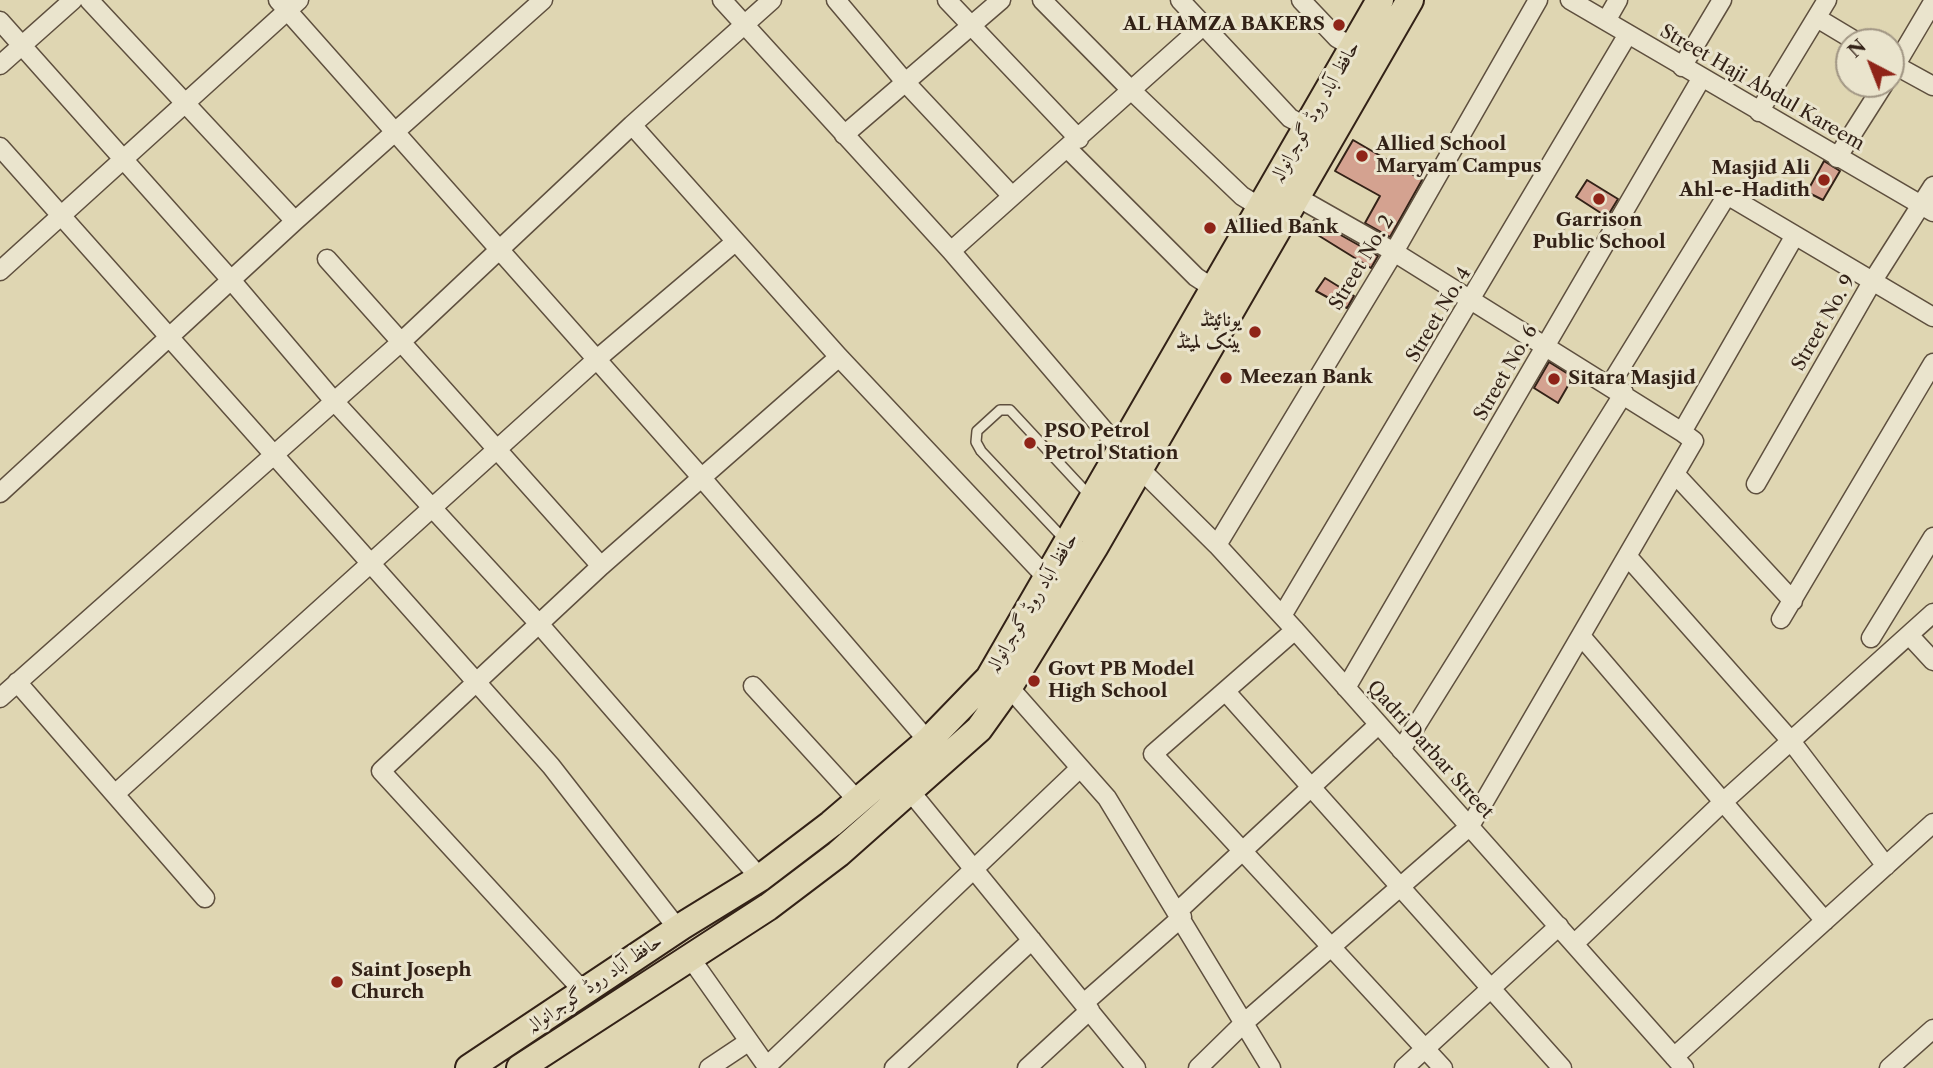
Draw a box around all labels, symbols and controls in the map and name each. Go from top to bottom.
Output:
place label: AL HAMZA BAKERS [1123,14,1325,36]
marker: AL HAMZA BAKERS [1331,17,1347,33]
street label: Street Haji Abdul Kareem [1656,20,1868,156]
north arrow [1835,28,1905,98]
text: N [1843,34,1871,63]
street label: حافظ آباد روڈ گوجرانوالہ [1265,37,1365,187]
place label: Allied School Maryam Campus [1376,134,1542,178]
marker: Allied School Maryam Campus [1354,148,1370,164]
place label: Masjid Ali Ahl-e-Hadith [1679,158,1810,202]
marker: Masjid Ali Ahl-e-Hadith [1816,172,1832,188]
marker: Garrison Public School [1591,191,1607,207]
place label: Garrison Public School [1532,210,1666,254]
street label: Street No. 2 [1325,211,1399,315]
place label: Allied Bank [1224,217,1338,239]
marker: Allied Bank [1202,220,1218,236]
street label: Street No. 4 [1402,263,1476,367]
street label: Street No. 9 [1787,271,1861,375]
place label: یونائیٹڈ بینک لمیٹڈ [1176,310,1241,354]
street label: Street No. 6 [1469,321,1543,425]
marker: یونائیٹڈ بینک لمیٹڈ [1247,324,1263,340]
place label: Meezan Bank [1240,367,1373,389]
place label: Sitara Masjid [1568,368,1696,390]
marker: Meezan Bank [1218,370,1234,386]
marker: Sitara Masjid [1546,371,1562,387]
place label: PSO Petrol Petrol Station [1044,421,1178,465]
marker: PSO Petrol Petrol Station [1022,435,1038,451]
street label: حافظ آباد روڈ گوجرانوالہ [981,529,1083,677]
place label: Govt PB Model High School [1048,659,1194,703]
marker: Govt PB Model High School [1026,673,1042,689]
street label: Qadri Darbar Street [1362,676,1498,824]
street label: حافظ آباد روڈ گوجرانوالہ [521,930,667,1038]
place label: Saint Joseph Church [351,960,471,1004]
marker: Saint Joseph Church [329,974,345,990]

